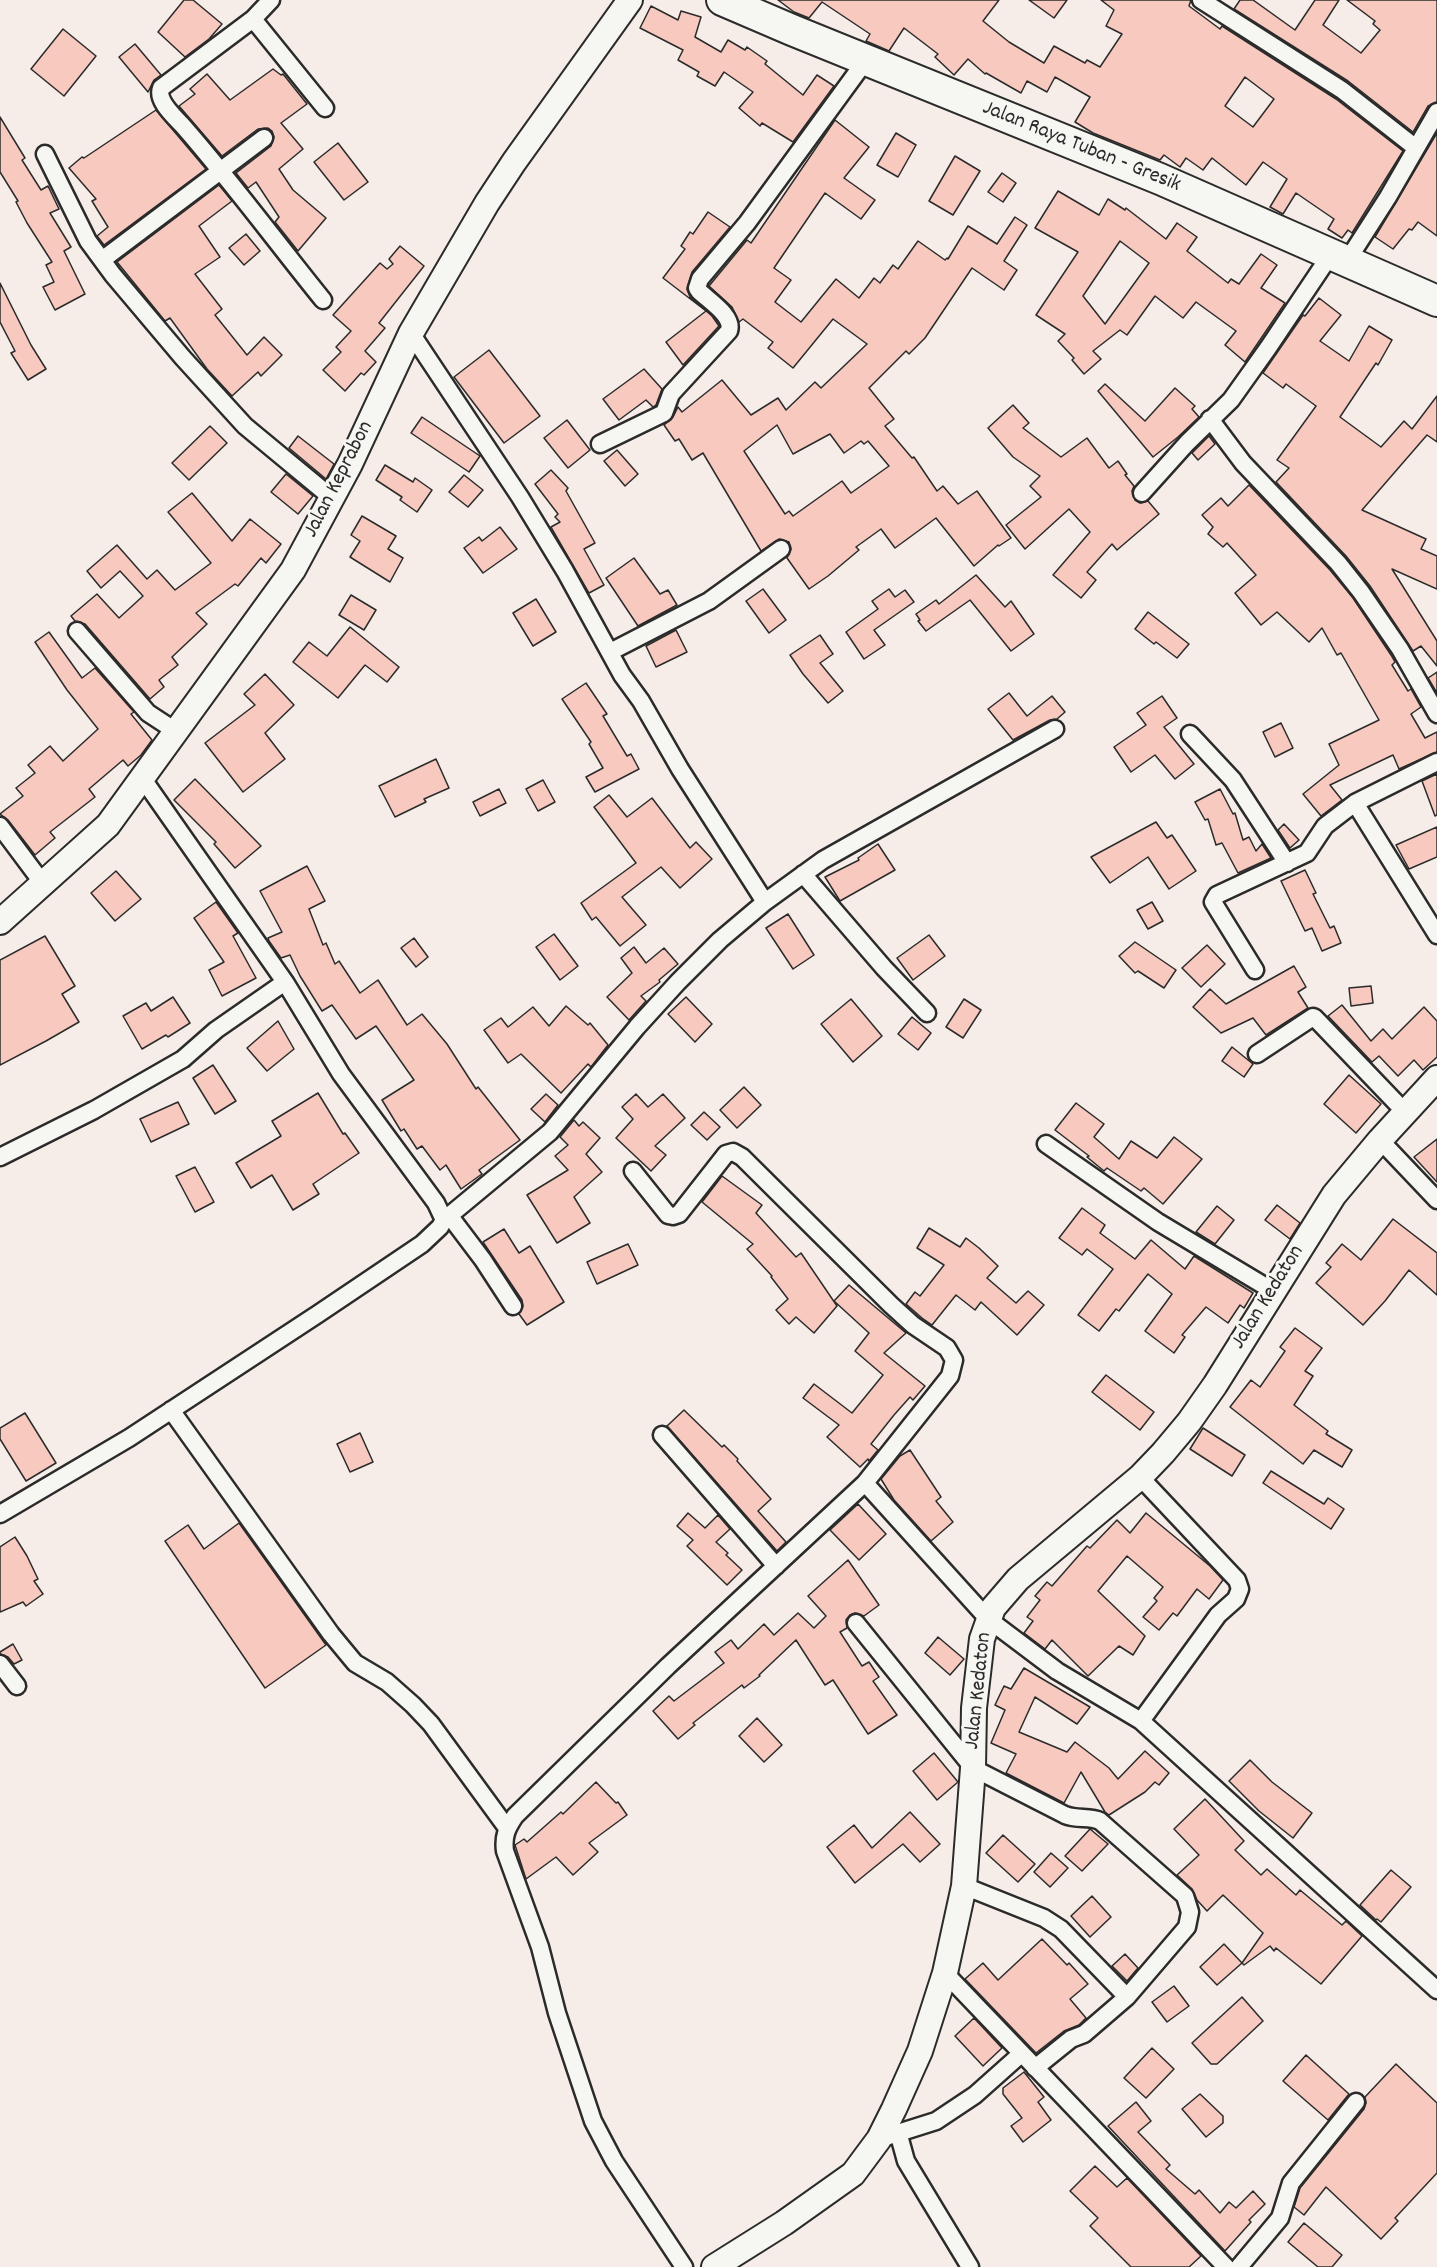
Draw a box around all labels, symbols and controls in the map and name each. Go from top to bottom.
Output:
street label: Jalan Raya Tuban - Gresik [978,96,1184,200]
street label: Jalan Keprabon [299,417,381,543]
street label: Jalan Kedaton [1227,1241,1311,1355]
street label: Jalan Kedaton [961,1631,999,1751]

